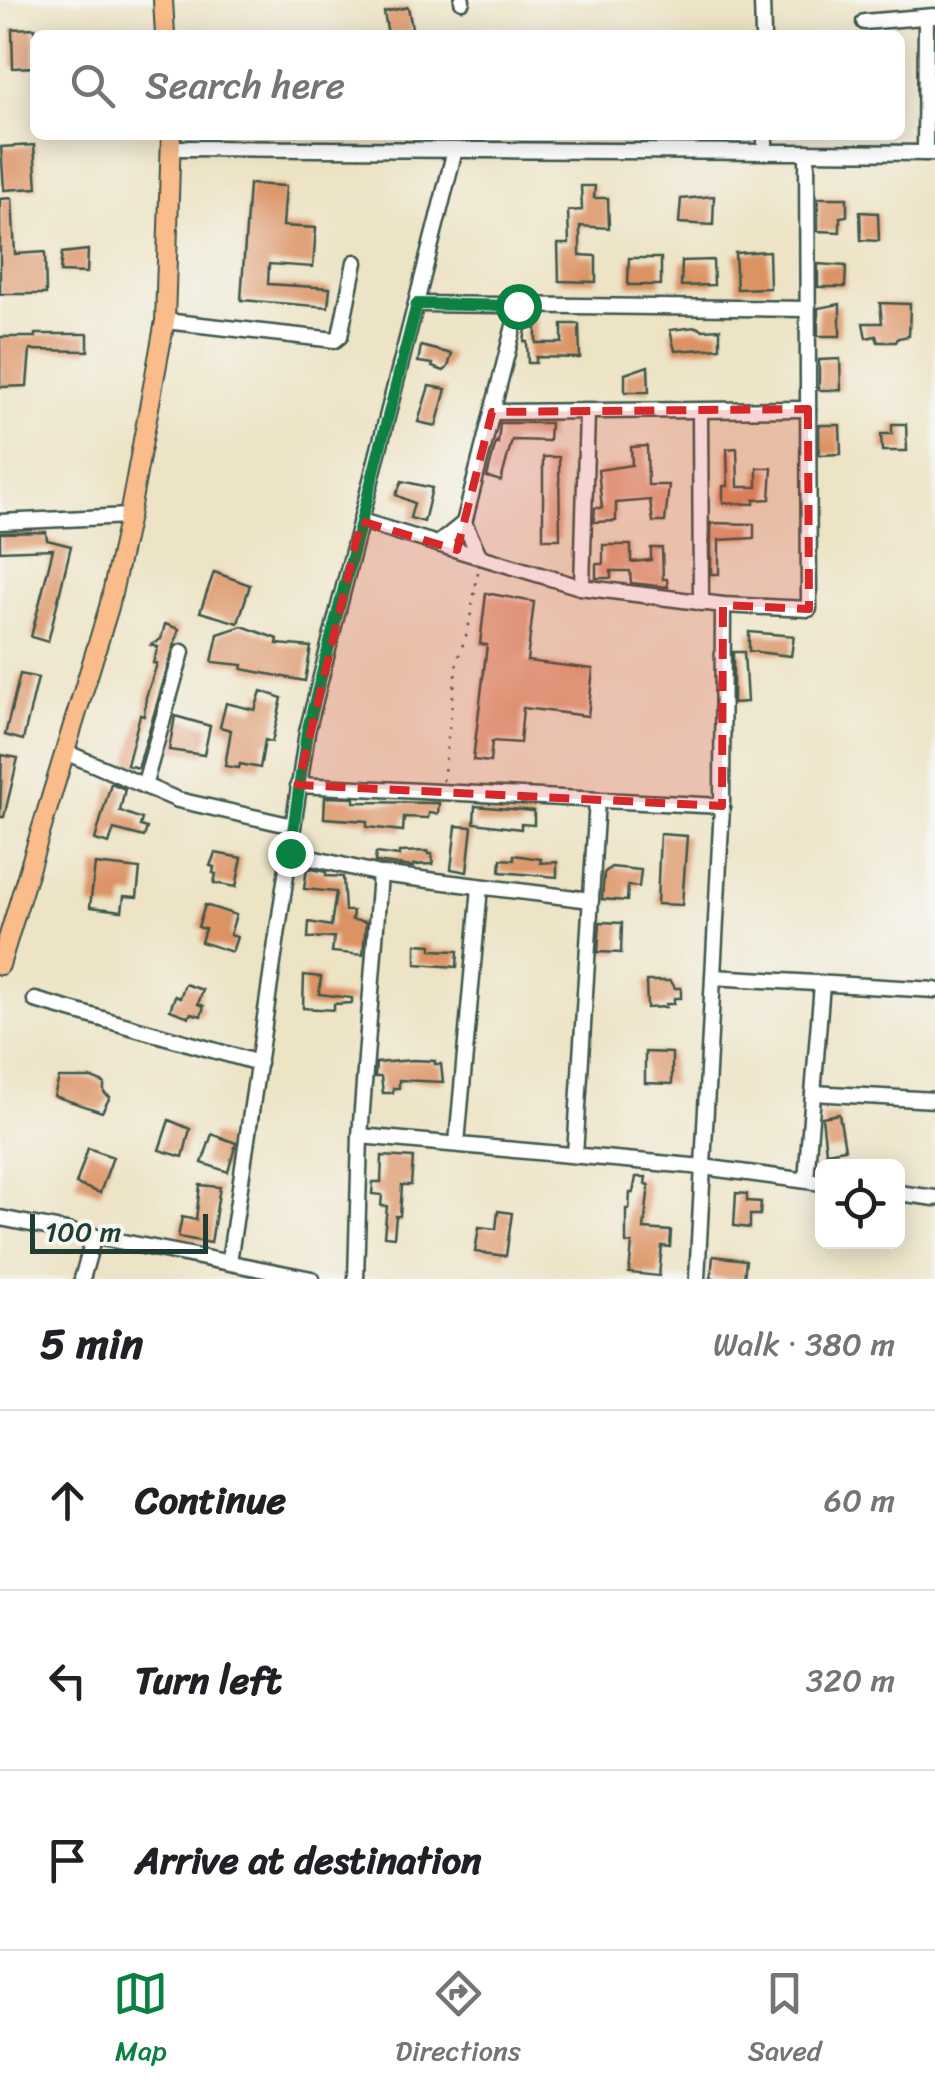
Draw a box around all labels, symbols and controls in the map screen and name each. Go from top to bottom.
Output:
search box [30,30,905,140]
text: Search here [145,52,345,119]
icon: search [65,58,120,113]
route start [496,284,542,330]
route end [268,831,314,877]
map controls [815,1159,905,1249]
button: locate [815,1159,905,1249]
text: 100 m [45,1207,121,1256]
scale bar [30,1209,208,1254]
text: 5 min [40,1307,143,1381]
text: Walk · 380 m [713,1316,895,1373]
text: Continue [135,1467,286,1534]
text: 60 m [824,1472,895,1529]
icon: ahead [40,1473,95,1528]
text: Turn left [135,1647,281,1714]
text: 320 m [806,1652,895,1709]
icon: left [40,1653,95,1708]
text: Arrive at destination [135,1827,482,1894]
icon: arrive [40,1833,95,1888]
tab: Map [113,1966,168,2075]
tab: Directions [395,1966,521,2075]
tab: Saved [748,1966,822,2075]

